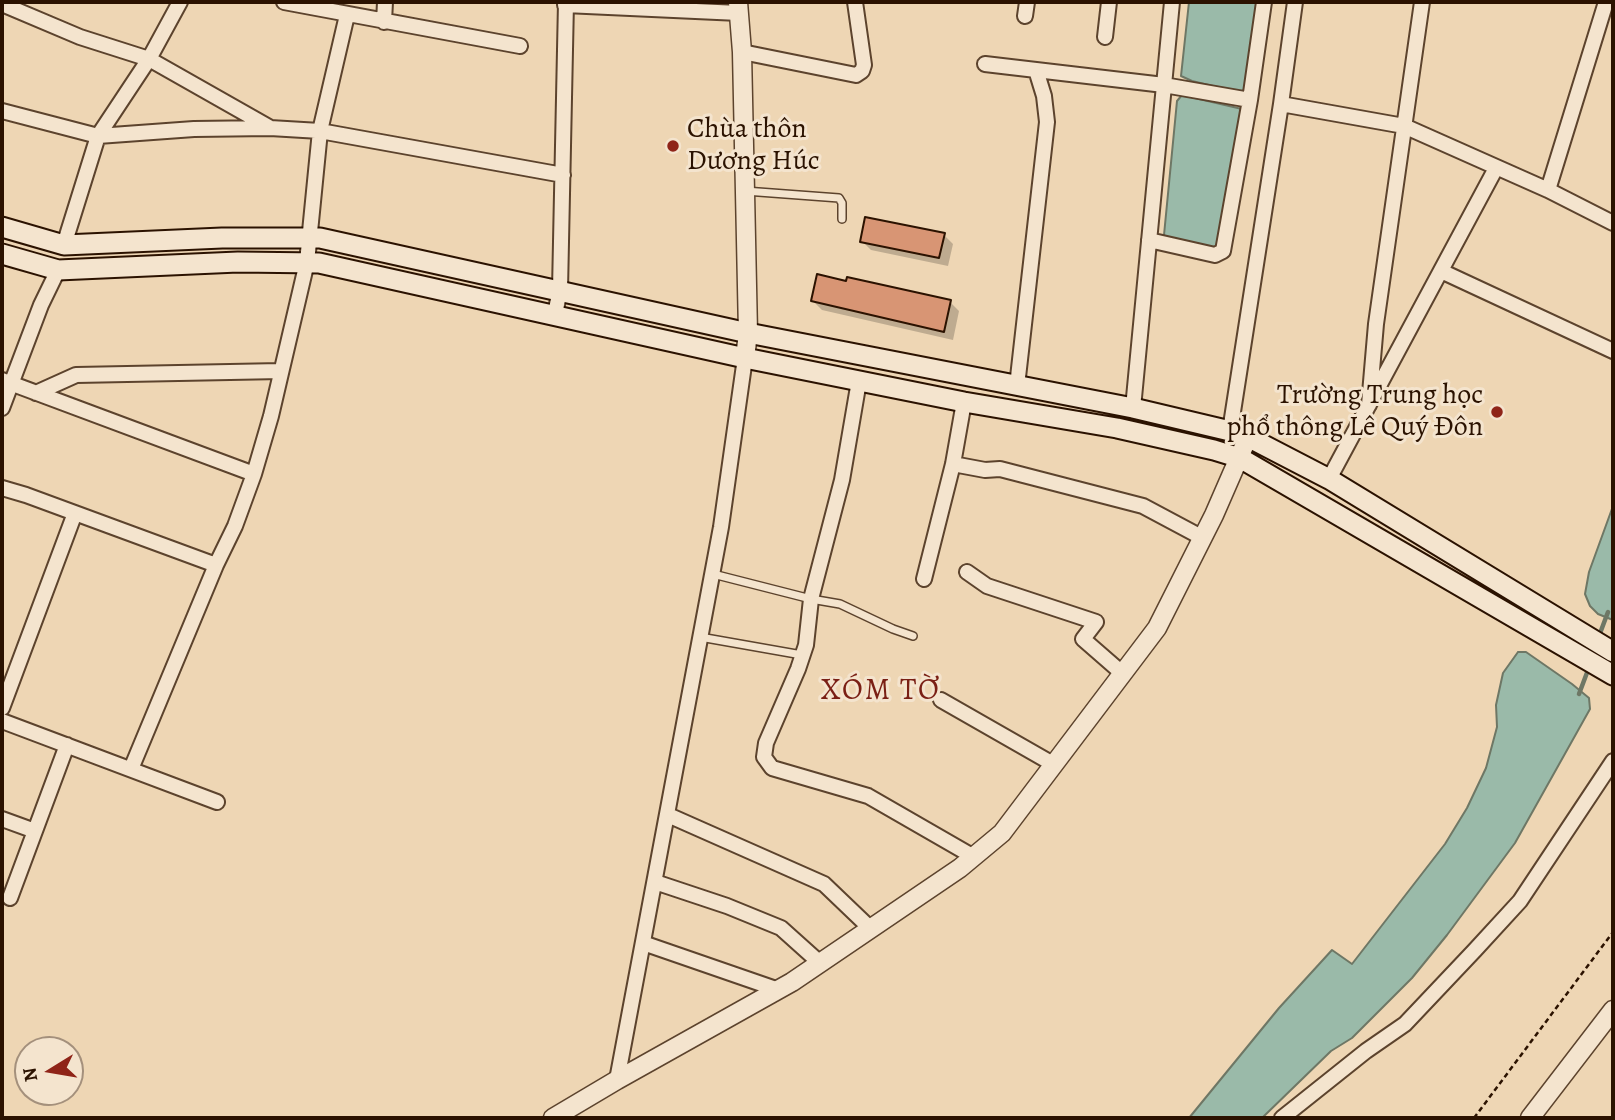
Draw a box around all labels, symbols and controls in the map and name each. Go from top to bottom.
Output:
place label: Chùa thôn Dương Húc [687,113,820,179]
marker: Chùa thôn Dương Húc [665,138,681,154]
place label: Trường Trung học phổ thông Lê Quý Đôn [1226,379,1483,445]
marker: Trường Trung học phổ thông Lê Quý Đôn [1489,404,1505,420]
district label: XÓM TỜ [822,674,940,710]
north arrow [14,1036,84,1106]
text: N [16,1065,44,1084]

